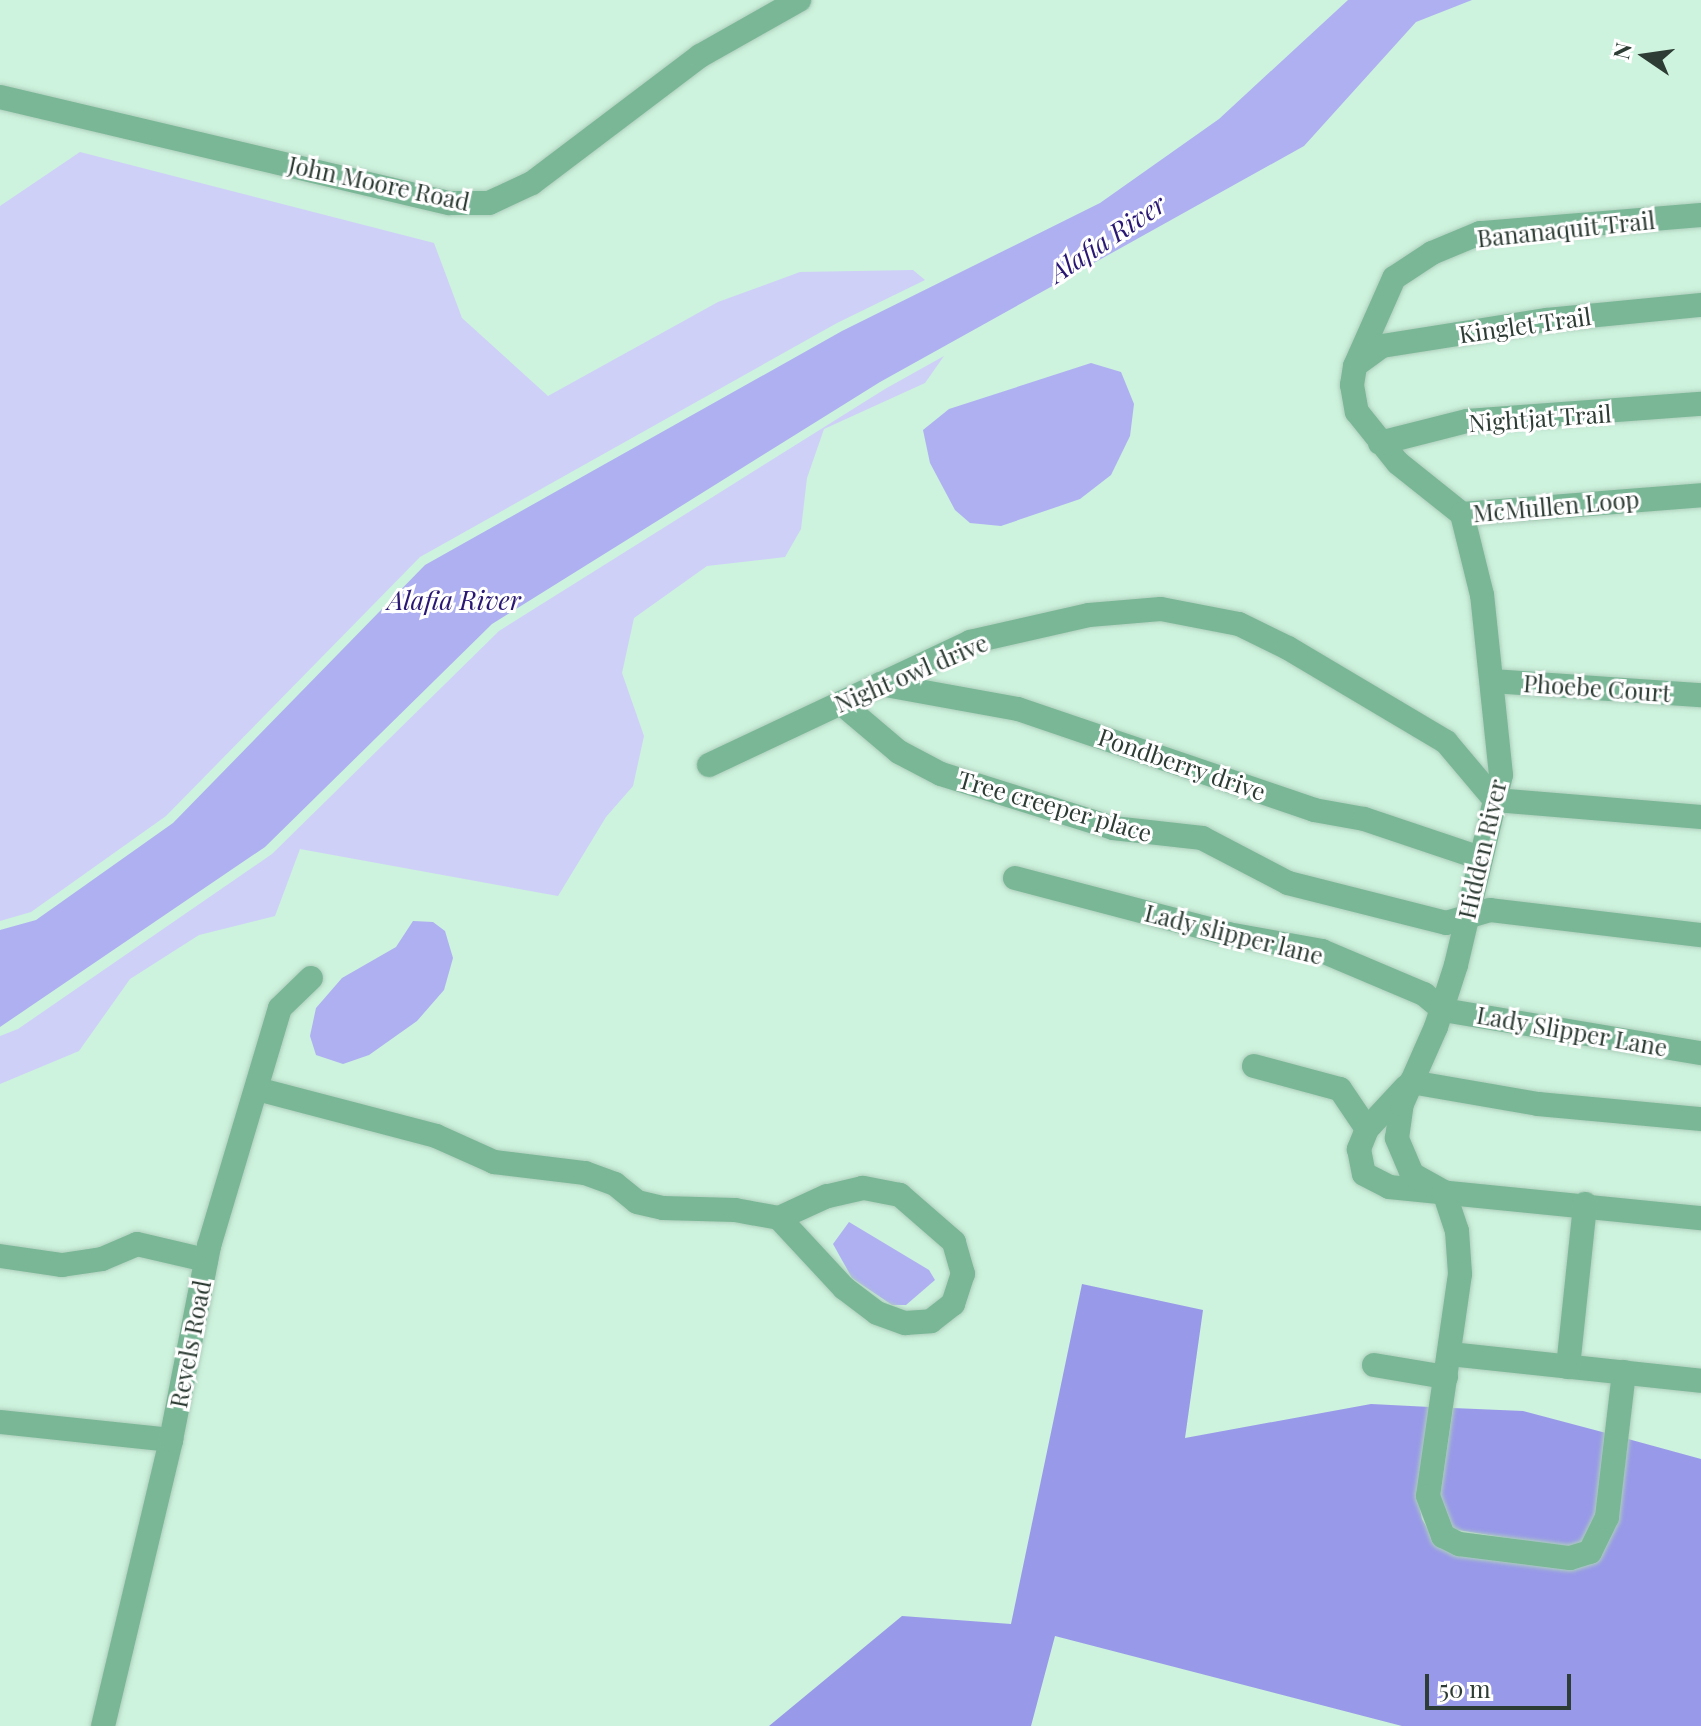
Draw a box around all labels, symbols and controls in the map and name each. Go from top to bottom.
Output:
north arrow [1605,16,1685,96]
text: N [1605,39,1638,62]
street label: John Moore Road [286,150,472,216]
water label: Alafia River [1043,188,1171,288]
street label: Bananaquit Trail [1475,205,1657,253]
street label: Kinglet Trail [1457,301,1593,349]
street label: Nightjat Trail [1467,399,1613,437]
street label: McMullen Loop [1472,484,1640,528]
water label: Alafia River [387,584,521,616]
street label: Night owl drive [830,628,992,718]
street label: Phoebe Court [1522,668,1672,708]
street label: Pondberry drive [1094,722,1270,806]
street label: Tree creeper place [955,764,1155,848]
street label: Hidden River [1452,776,1512,922]
street label: Lady slipper lane [1141,898,1327,970]
street label: Lady Slipper Lane [1474,1000,1670,1062]
street label: Revels Road [164,1278,216,1410]
scale bar [1429,1658,1575,1708]
text: 50 m [1439,1672,1491,1704]

